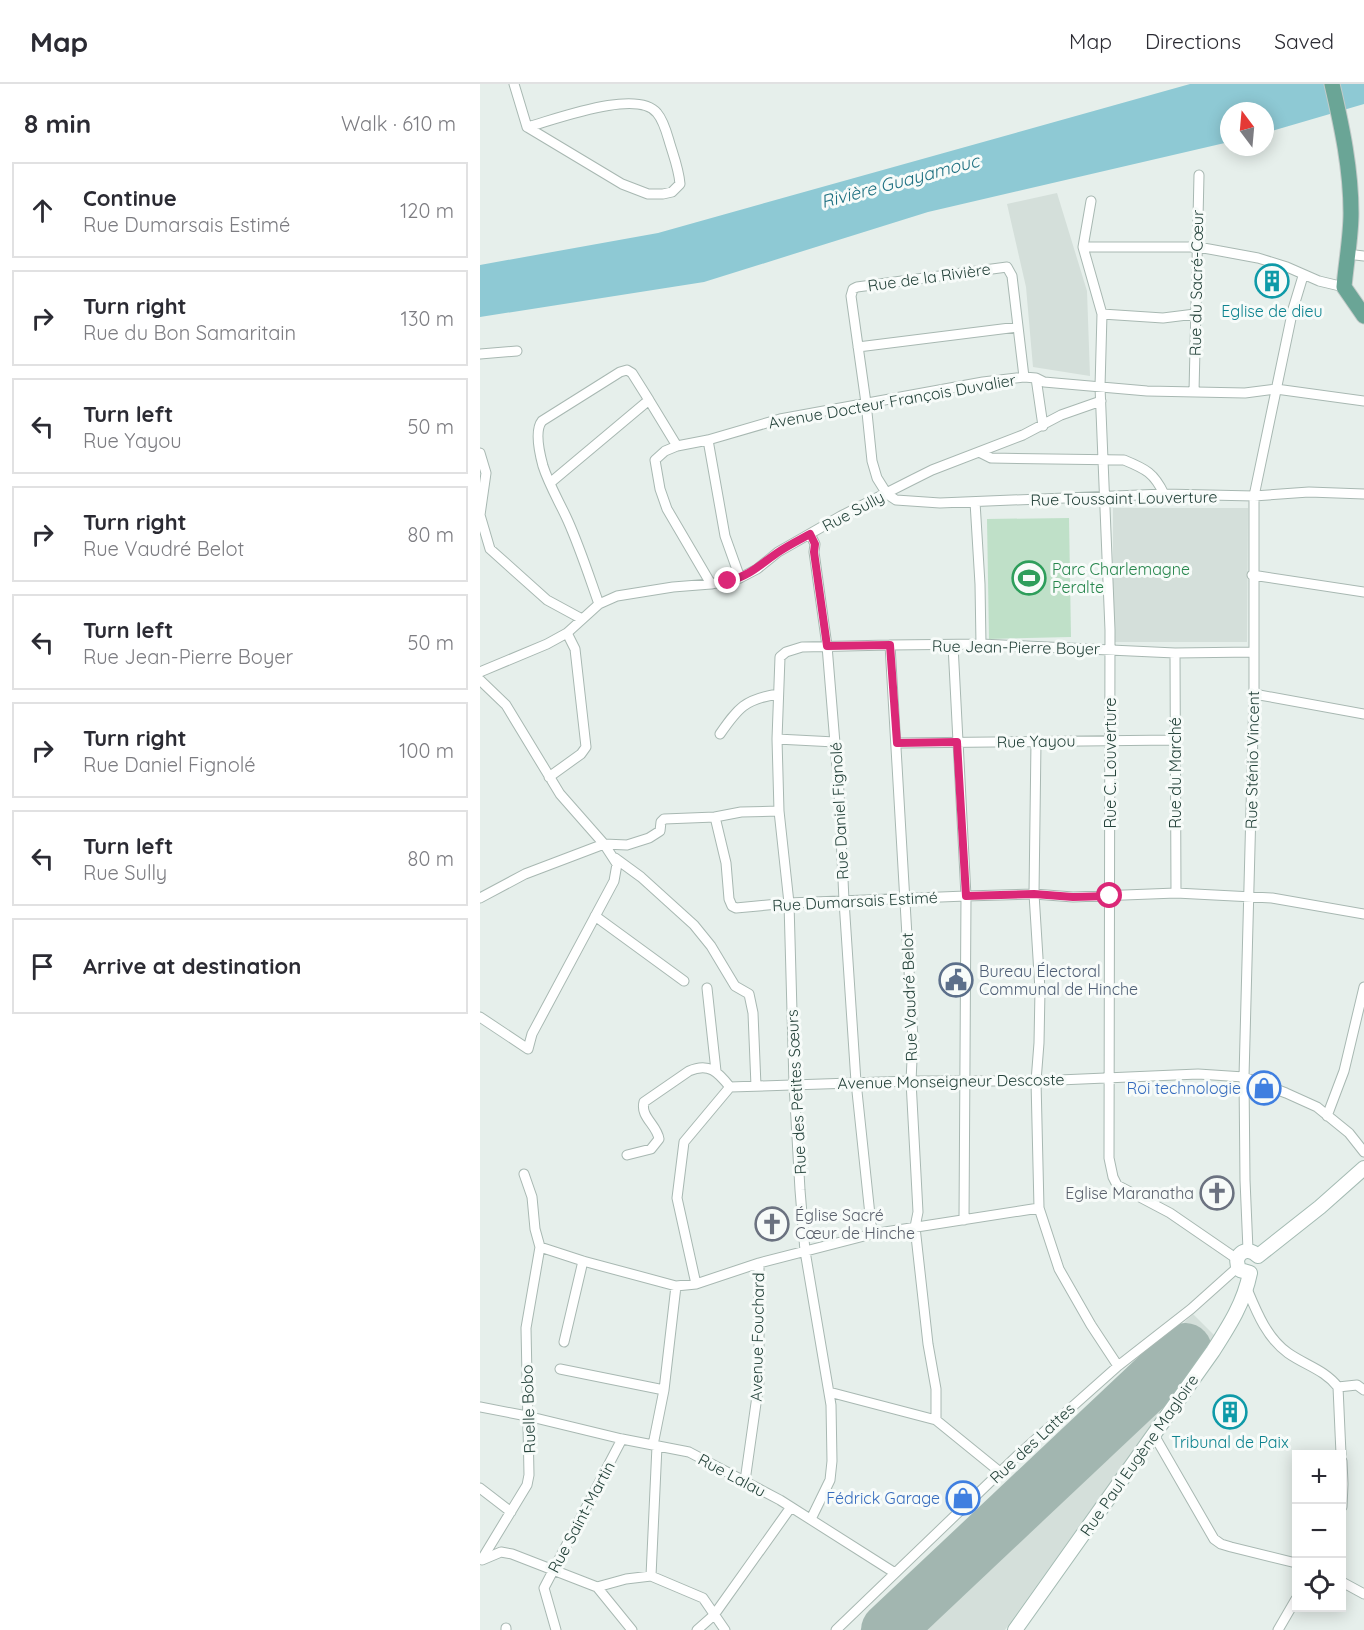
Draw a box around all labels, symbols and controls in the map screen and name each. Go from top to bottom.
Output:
text: Map [30,24,88,59]
text: Map [1069,28,1112,54]
text: Directions [1145,28,1241,54]
text: Saved [1274,28,1334,54]
north arrow [1220,102,1274,156]
text: 8 min [24,107,91,140]
text: Walk · 610 m [341,111,456,136]
water label: Rivière Guayamouc [818,148,983,213]
text: Continue [83,184,177,212]
icon: ahead [26,194,59,227]
text: 120 m [400,198,454,223]
street label: Rue du Sacré-Cœur [1185,210,1207,356]
text: Rue Dumarsais Estimé [83,212,290,237]
street label: Rue de la Rivière [866,258,992,296]
building icon: Eglise de dieu [1254,263,1290,299]
text: Turn right [83,292,187,320]
place label: Eglise de dieu [1221,301,1323,321]
icon: right [26,302,59,335]
text: 130 m [401,306,454,331]
text: Rue du Bon Samaritain [83,320,296,345]
street label: Avenue Docteur François Duvalier [767,369,1017,433]
text: Turn left [83,400,173,428]
icon: left [26,410,59,443]
text: 50 m [408,414,454,439]
text: Rue Yayou [83,428,182,453]
street label: Rue Sully [819,486,887,536]
street label: Rue Toussaint Louverture [1030,486,1218,510]
text: Turn right [83,508,187,536]
icon: right [26,518,59,551]
text: 80 m [408,522,454,547]
text: Rue Vaudré Belot [83,536,244,561]
place label: Parc Charlemagne Peralte [1052,559,1190,597]
sports icon: Parc Charlemagne Peralte [1011,560,1047,596]
route end [714,567,740,593]
text: Turn left [83,616,173,644]
icon: left [26,626,59,659]
text: 50 m [408,630,454,655]
street label: Rue Jean-Pierre Boyer [932,636,1100,658]
text: Rue Jean-Pierre Boyer [83,644,293,669]
street label: Rue Sténio Vincent [1241,691,1263,829]
street label: Rue C. Louverture [1100,697,1120,829]
street label: Rue du Marché [1165,717,1185,829]
text: Turn right [83,724,187,752]
street label: Rue Yayou [996,730,1076,752]
icon: right [26,734,59,767]
text: 100 m [399,738,454,763]
street label: Rue Daniel Fignolé [825,742,853,880]
text: Rue Daniel Fignolé [83,752,255,777]
text: Turn left [83,832,173,860]
icon: left [26,842,59,875]
text: 80 m [408,846,454,871]
text: Rue Sully [83,860,167,885]
route start [1096,882,1122,908]
street label: Rue Dumarsais Estimé [772,887,938,915]
street label: Rue Vaudré Belot [897,932,921,1062]
icon: arrive [26,950,59,983]
text: Arrive at destination [83,952,301,980]
place label: Bureau Électoral Communal de Hinche [979,961,1138,999]
public building icon: Bureau Électoral Communal de Hinche [938,962,974,998]
street label: Rue des Petites Sœurs [782,1009,810,1175]
street label: Avenue Monseigneur Descoste [837,1069,1065,1093]
shop icon: Roi technologie [1246,1070,1282,1106]
place label: Roi technologie [1127,1078,1241,1098]
church icon: Eglise Maranatha [1199,1175,1235,1211]
place label: Eglise Maranatha [1065,1183,1194,1203]
place label: Église Sacré Cœur de Hinche [795,1205,915,1243]
church icon: Église Sacré Cœur de Hinche [754,1206,790,1242]
street label: Avenue Fouchard [746,1272,768,1402]
street label: Ruelle Bobo [516,1364,540,1454]
street label: Rue Paul Eugène Magloire [1076,1370,1202,1540]
building icon: Tribunal de Paix [1212,1394,1248,1430]
street label: Rue des Lattes [985,1398,1079,1488]
place label: Tribunal de Paix [1171,1432,1289,1452]
street label: Rue Lalau [695,1449,769,1501]
map controls [1292,1450,1346,1612]
button: + [1292,1450,1346,1504]
street label: Rue Saint-Martin [543,1458,619,1576]
shop icon: Fédrick Garage [945,1480,981,1516]
place label: Fédrick Garage [826,1488,940,1508]
button: − [1292,1504,1346,1558]
button: locate [1292,1558,1346,1612]

